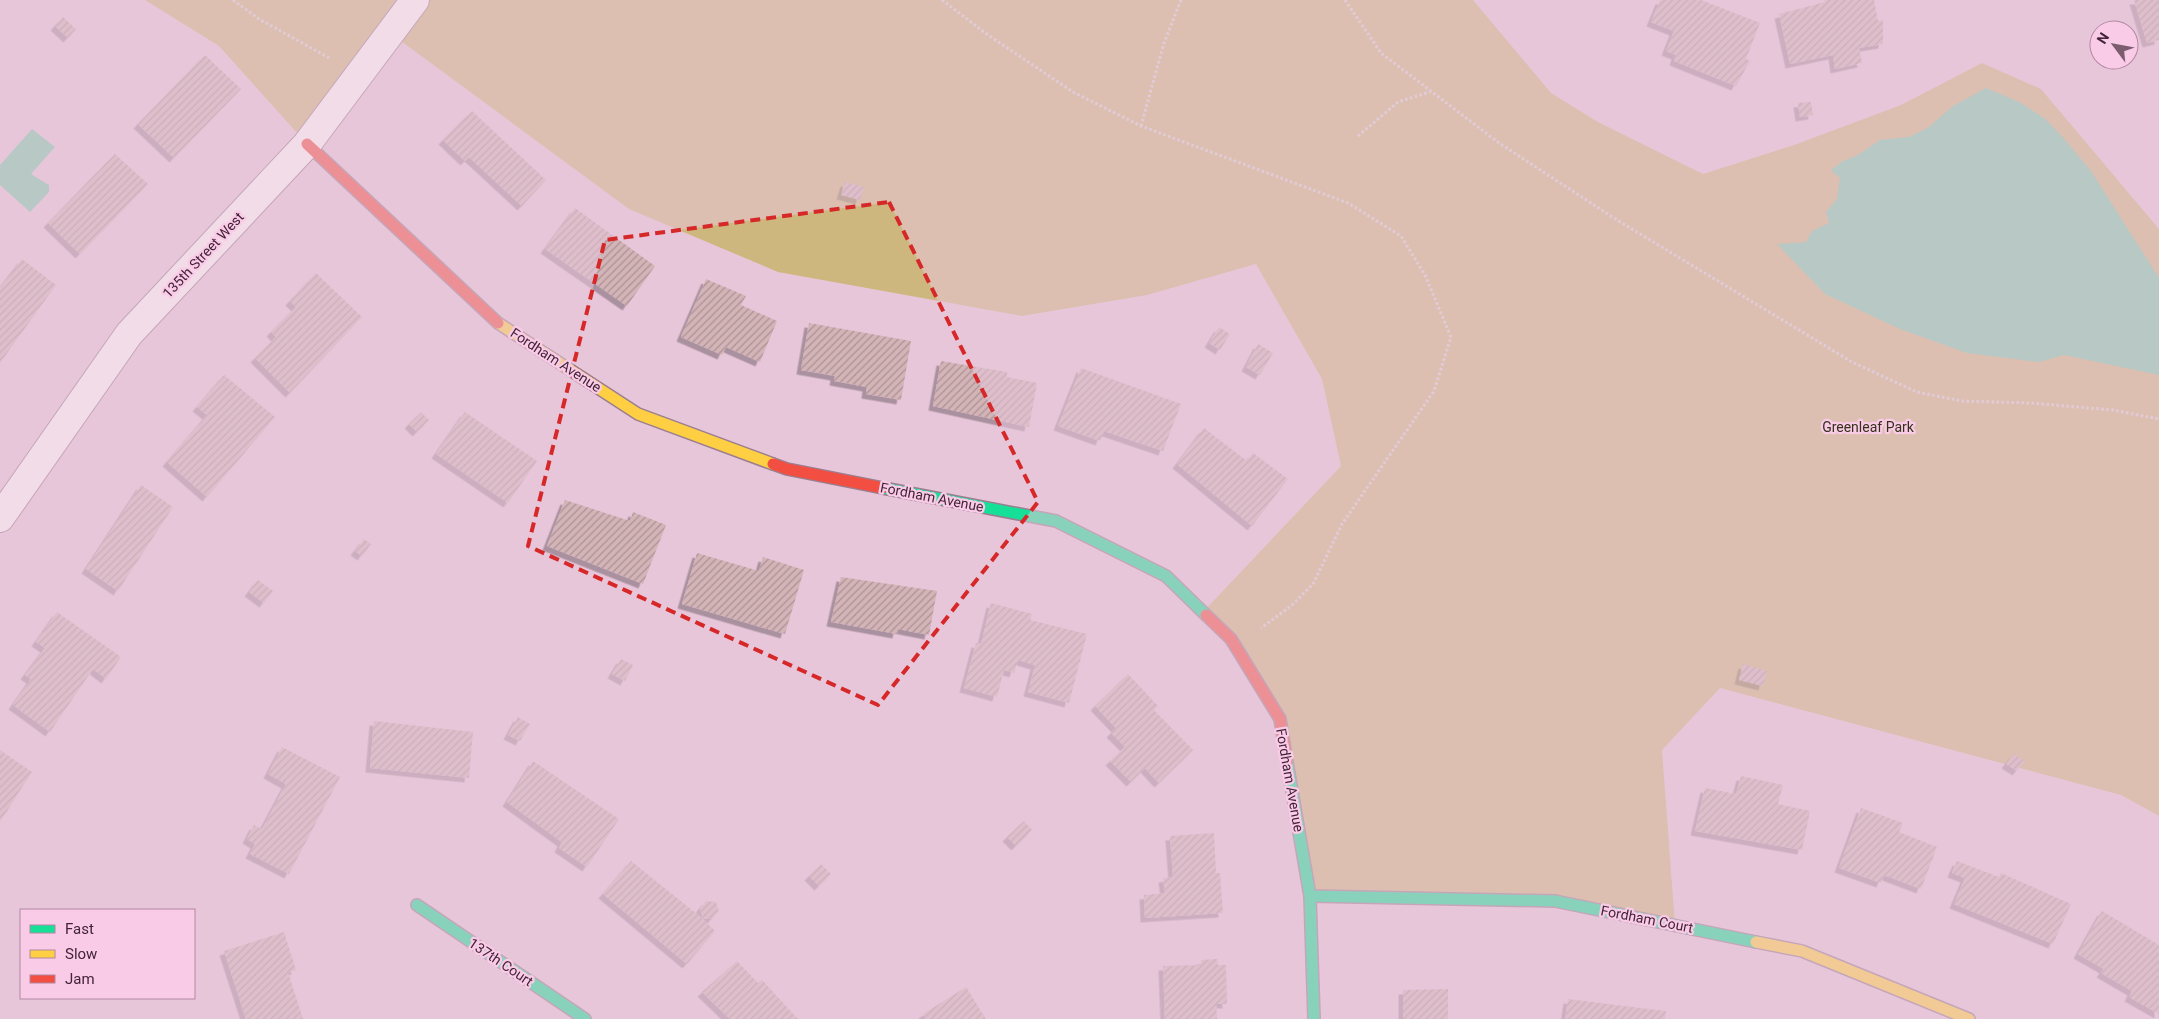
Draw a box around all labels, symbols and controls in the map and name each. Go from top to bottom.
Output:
north arrow [2089,20,2139,70]
text: N [2094,30,2112,47]
street label: 135th Street West [159,209,247,301]
street label: Fordham Avenue [508,325,604,395]
park label: Greenleaf Park [1822,419,1915,435]
street label: Fordham Avenue [879,479,985,515]
street label: Fordham Avenue [1273,727,1307,833]
street label: Fordham Court [1600,902,1695,936]
legend [20,909,195,999]
text: Fast [65,920,94,938]
street label: 137th Court [466,935,536,990]
text: Slow [65,945,97,963]
text: Jam [65,970,95,988]

